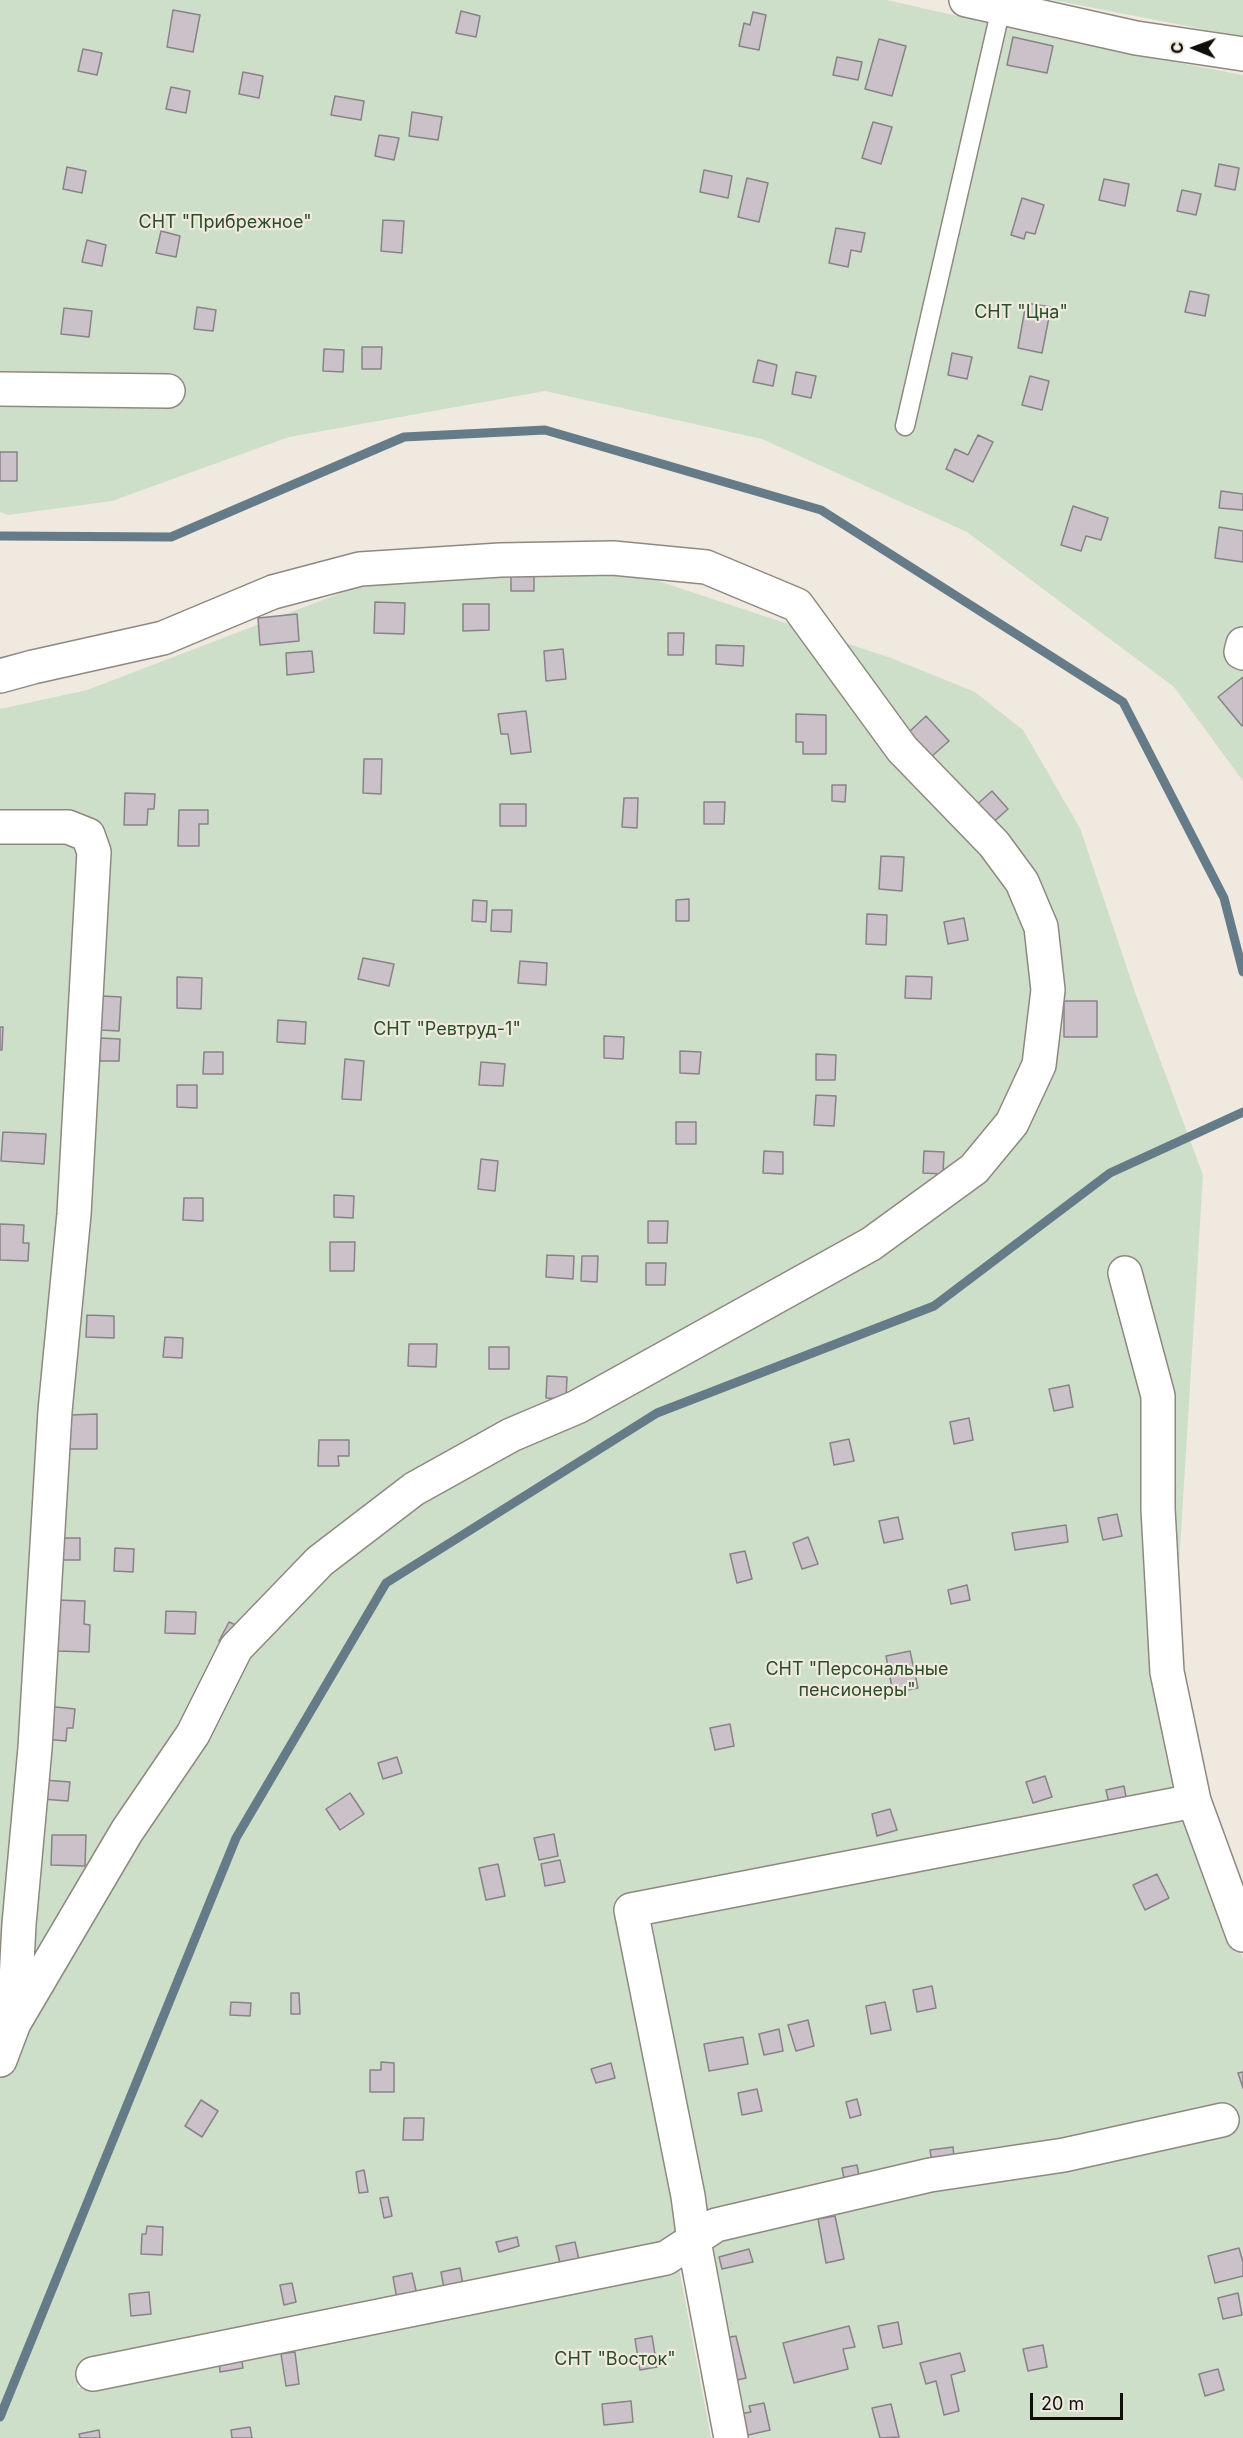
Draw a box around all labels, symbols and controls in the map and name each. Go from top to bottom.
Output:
north arrow [1165,18,1225,78]
text: С [1167,42,1187,54]
park label: СНТ "Прибрежное" [138,212,312,234]
park label: СНТ "Цна" [974,302,1068,324]
park label: СНТ "Ревтруд-1" [373,1019,521,1041]
park label: СНТ "Персональные пенсионеры" [765,1659,949,1702]
park label: СНТ "Восток" [554,2349,676,2371]
scale bar [1033,2381,1126,2419]
text: 20 m [1041,2393,1084,2414]

